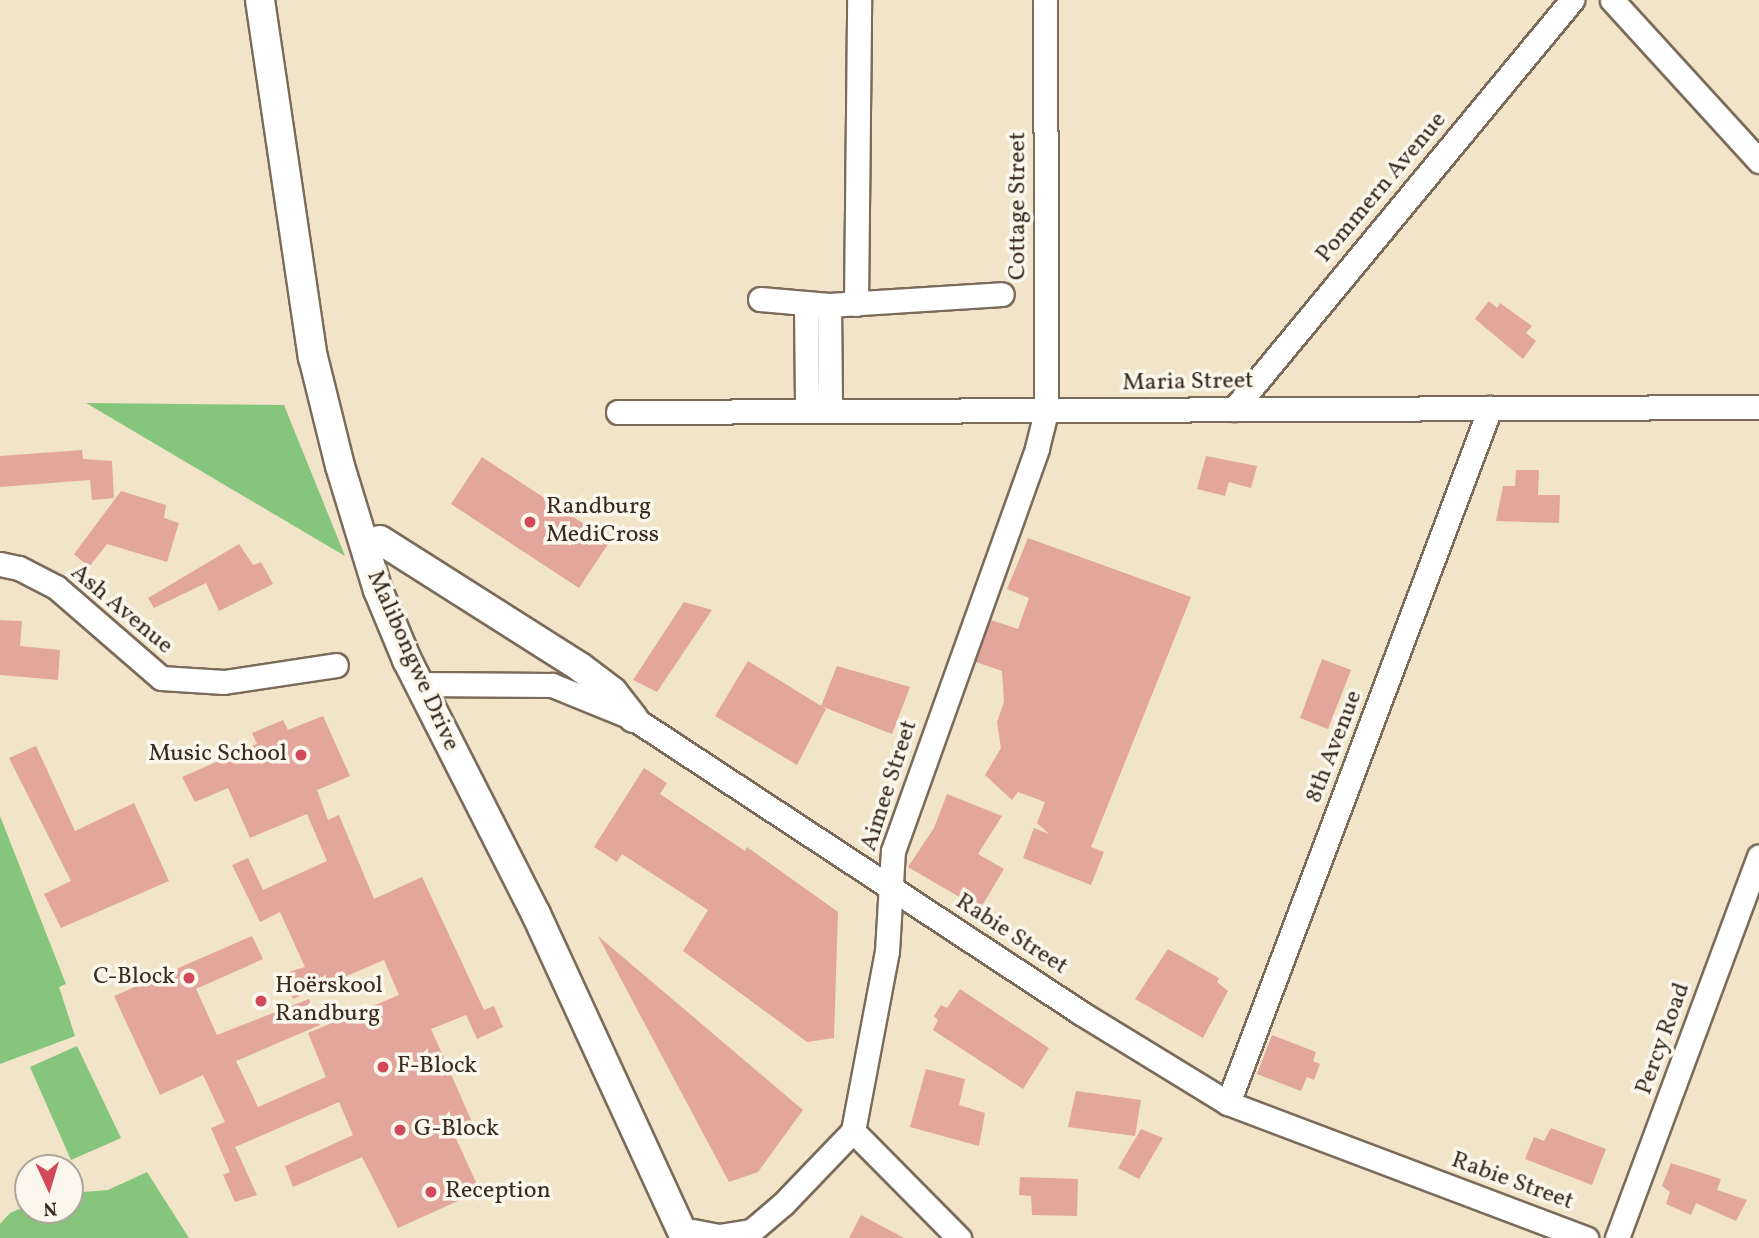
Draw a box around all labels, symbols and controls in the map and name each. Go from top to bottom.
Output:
street label: Pommern Avenue [1311,107,1453,269]
street label: Cottage Street [1005,132,1033,280]
street label: Maria Street [1122,367,1254,399]
place label: Randburg MediCross [546,494,659,550]
marker: Randburg MediCross [520,512,540,532]
street label: Ash Avenue [64,559,178,661]
street label: Malibongwe Drive [359,566,465,756]
street label: 8th Avenue [1300,687,1370,807]
street label: Aimee Street [855,717,925,855]
place label: Music School [148,741,287,769]
marker: Music School [293,747,309,763]
street label: Rabie Street [950,888,1072,982]
place label: C-Block [93,964,175,992]
marker: C-Block [181,970,197,986]
place label: Hoërskool Randburg [275,973,383,1029]
street label: Percy Road [1630,979,1698,1099]
marker: Hoërskool Randburg [253,993,269,1009]
place label: F-Block [397,1053,477,1081]
marker: F-Block [375,1059,391,1075]
place label: G-Block [414,1116,499,1144]
marker: G-Block [392,1122,408,1138]
street label: Rabie Street [1447,1147,1577,1217]
north arrow [14,1154,84,1224]
place label: Reception [445,1178,551,1206]
marker: Reception [423,1184,439,1200]
text: N [43,1195,58,1221]

